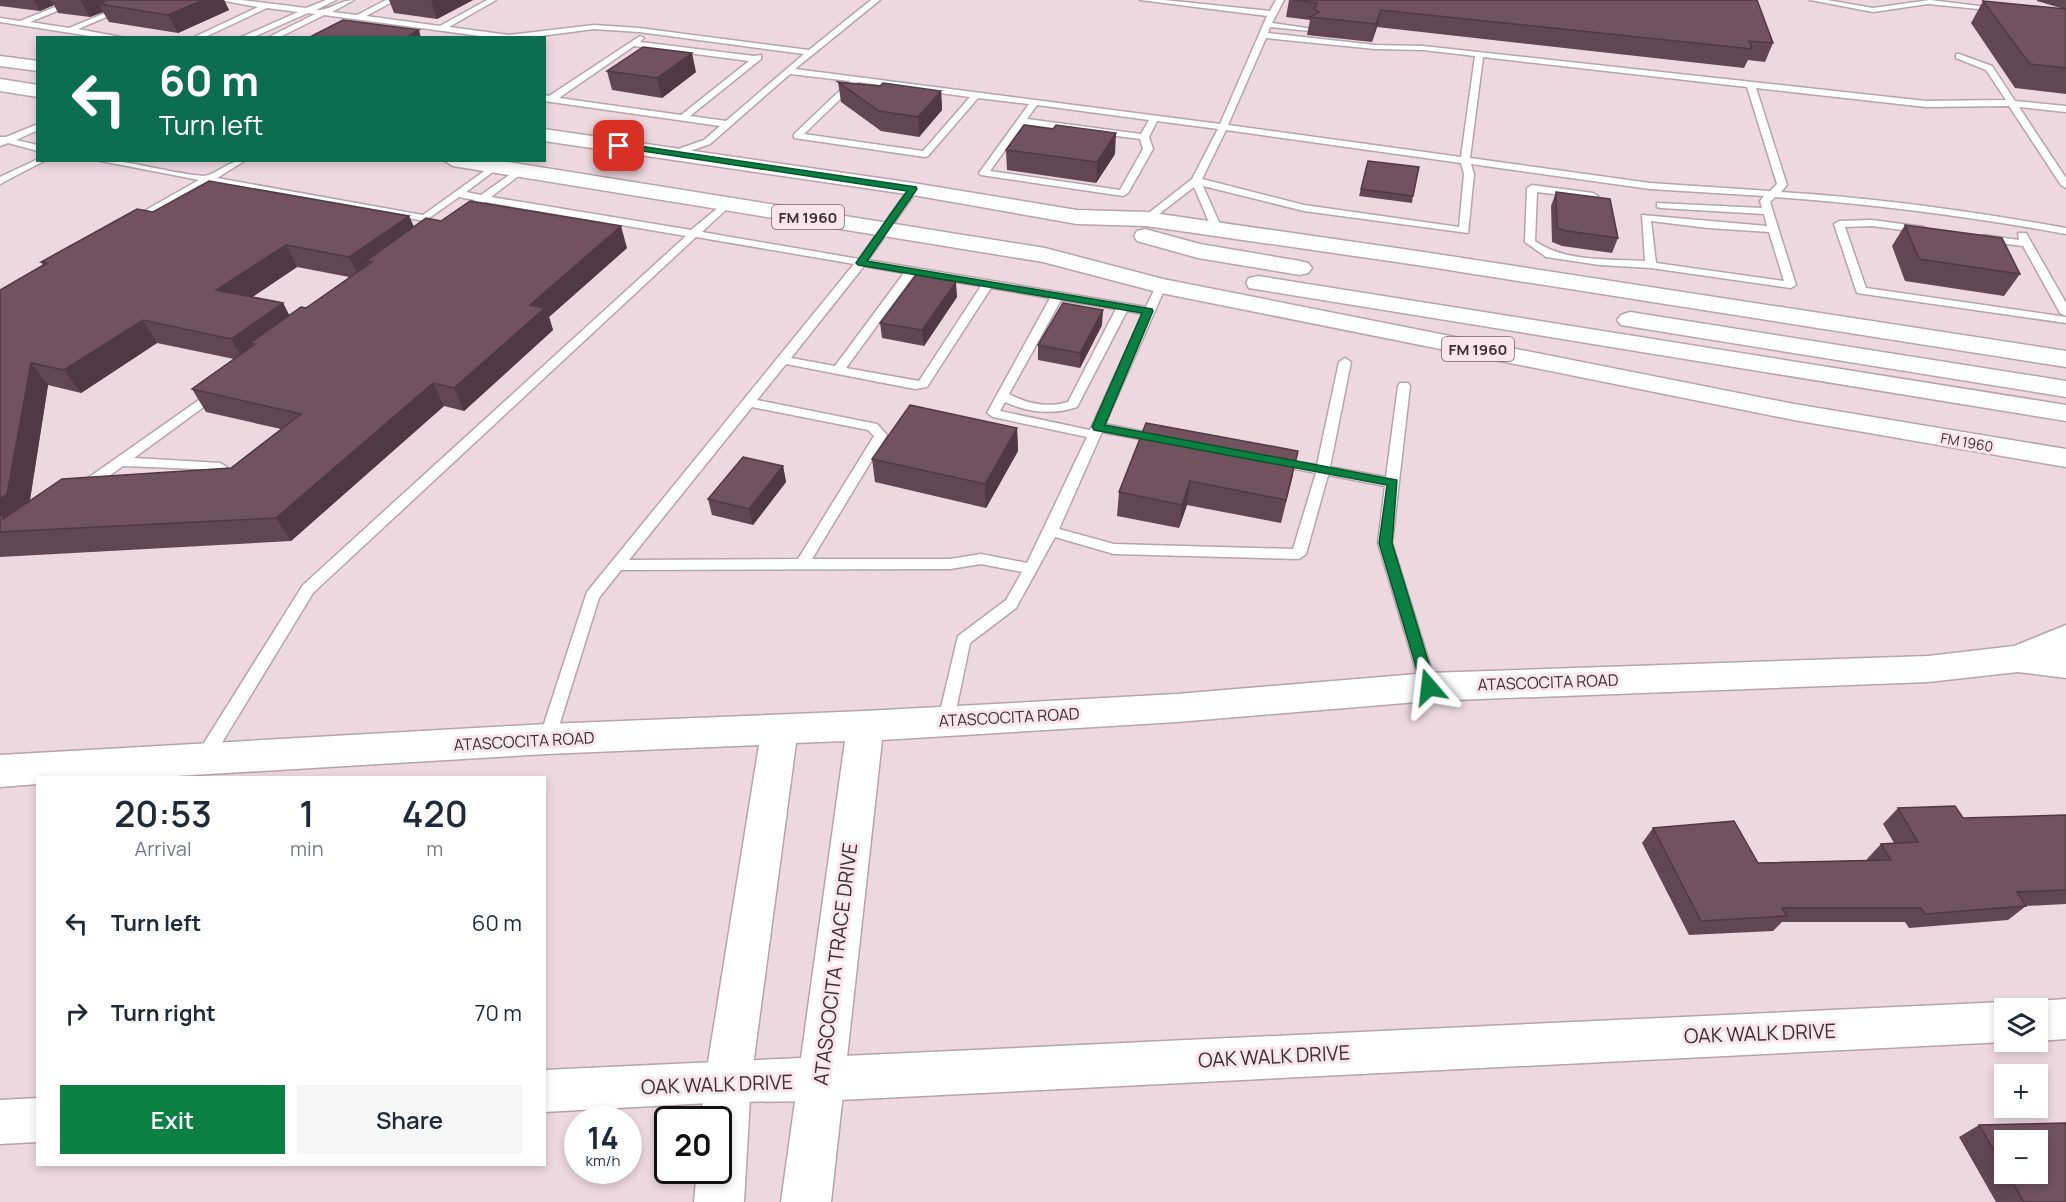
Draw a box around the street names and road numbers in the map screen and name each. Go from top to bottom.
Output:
road number: FM 1960 [772,205,844,229]
road number: FM 1960 [1442,337,1514,361]
street label: FM 1960 [1939,428,1995,456]
street label: ATASCOCITA ROAD [1477,669,1619,695]
street label: ATASCOCITA ROAD [938,702,1080,732]
street label: ATASCOCITA ROAD [453,726,595,756]
street label: ATASCOCITA TRACE DRIVE [807,841,863,1087]
street label: OAK WALK DRIVE [1684,1017,1836,1049]
street label: OAK WALK DRIVE [1197,1039,1351,1073]
street label: OAK WALK DRIVE [641,1068,793,1100]

